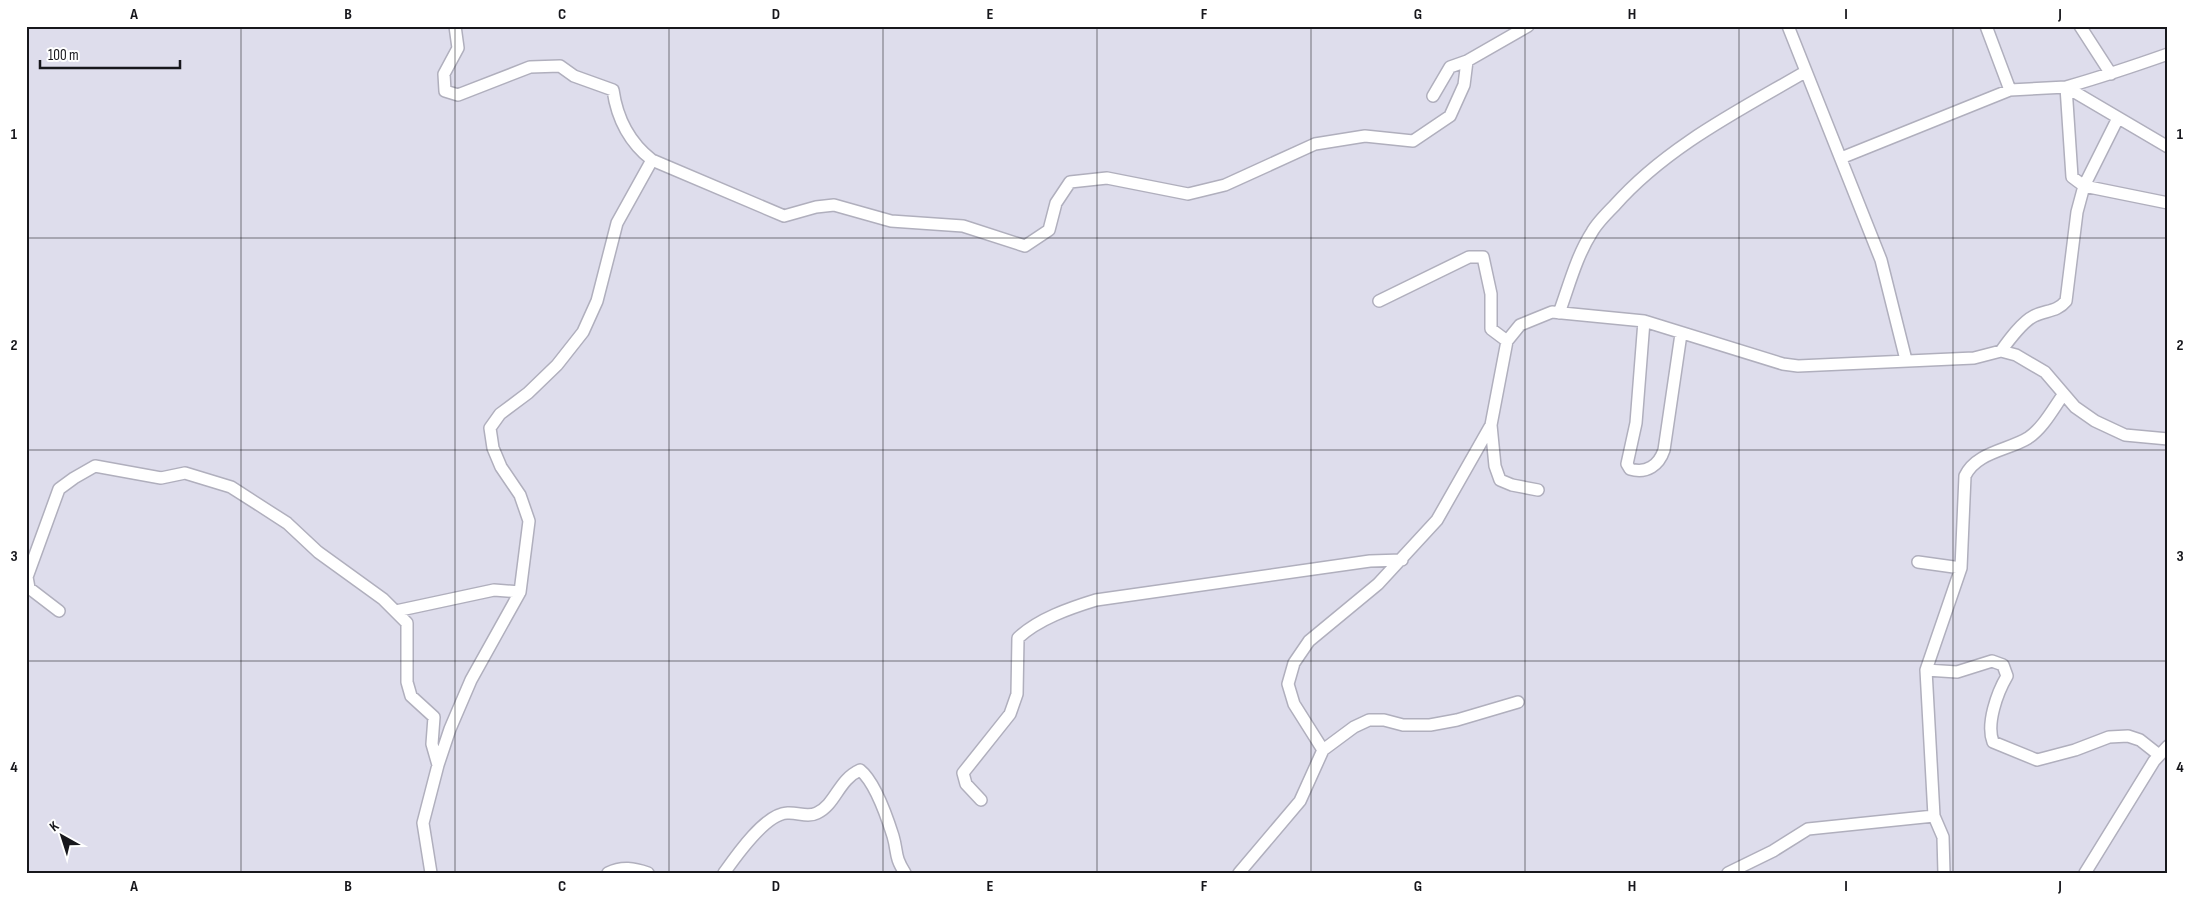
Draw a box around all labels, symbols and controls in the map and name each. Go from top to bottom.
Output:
text: A [129,5,138,24]
text: B [344,5,352,24]
text: C [558,5,566,24]
text: D [772,5,780,24]
text: E [987,5,994,24]
text: F [1201,5,1208,24]
text: G [1414,5,1422,24]
text: H [1628,5,1636,24]
text: I [1844,5,1848,24]
text: J [2057,5,2062,24]
scale bar [40,38,180,70]
text: 100 m [48,46,79,65]
text: 1 [11,125,18,144]
text: 1 [2177,125,2184,144]
text: 2 [10,336,18,355]
text: 2 [2176,336,2184,355]
text: 3 [10,547,18,566]
text: 3 [2176,547,2184,566]
text: 4 [10,758,18,777]
text: 4 [2176,758,2184,777]
north arrow [38,812,88,862]
text: K [46,817,62,835]
text: A [129,877,138,896]
text: B [344,877,352,896]
text: C [558,877,566,896]
text: D [772,877,780,896]
text: E [987,877,994,896]
text: F [1201,877,1208,896]
text: G [1414,877,1422,896]
text: H [1628,877,1636,896]
text: I [1844,877,1848,896]
text: J [2057,877,2062,896]

